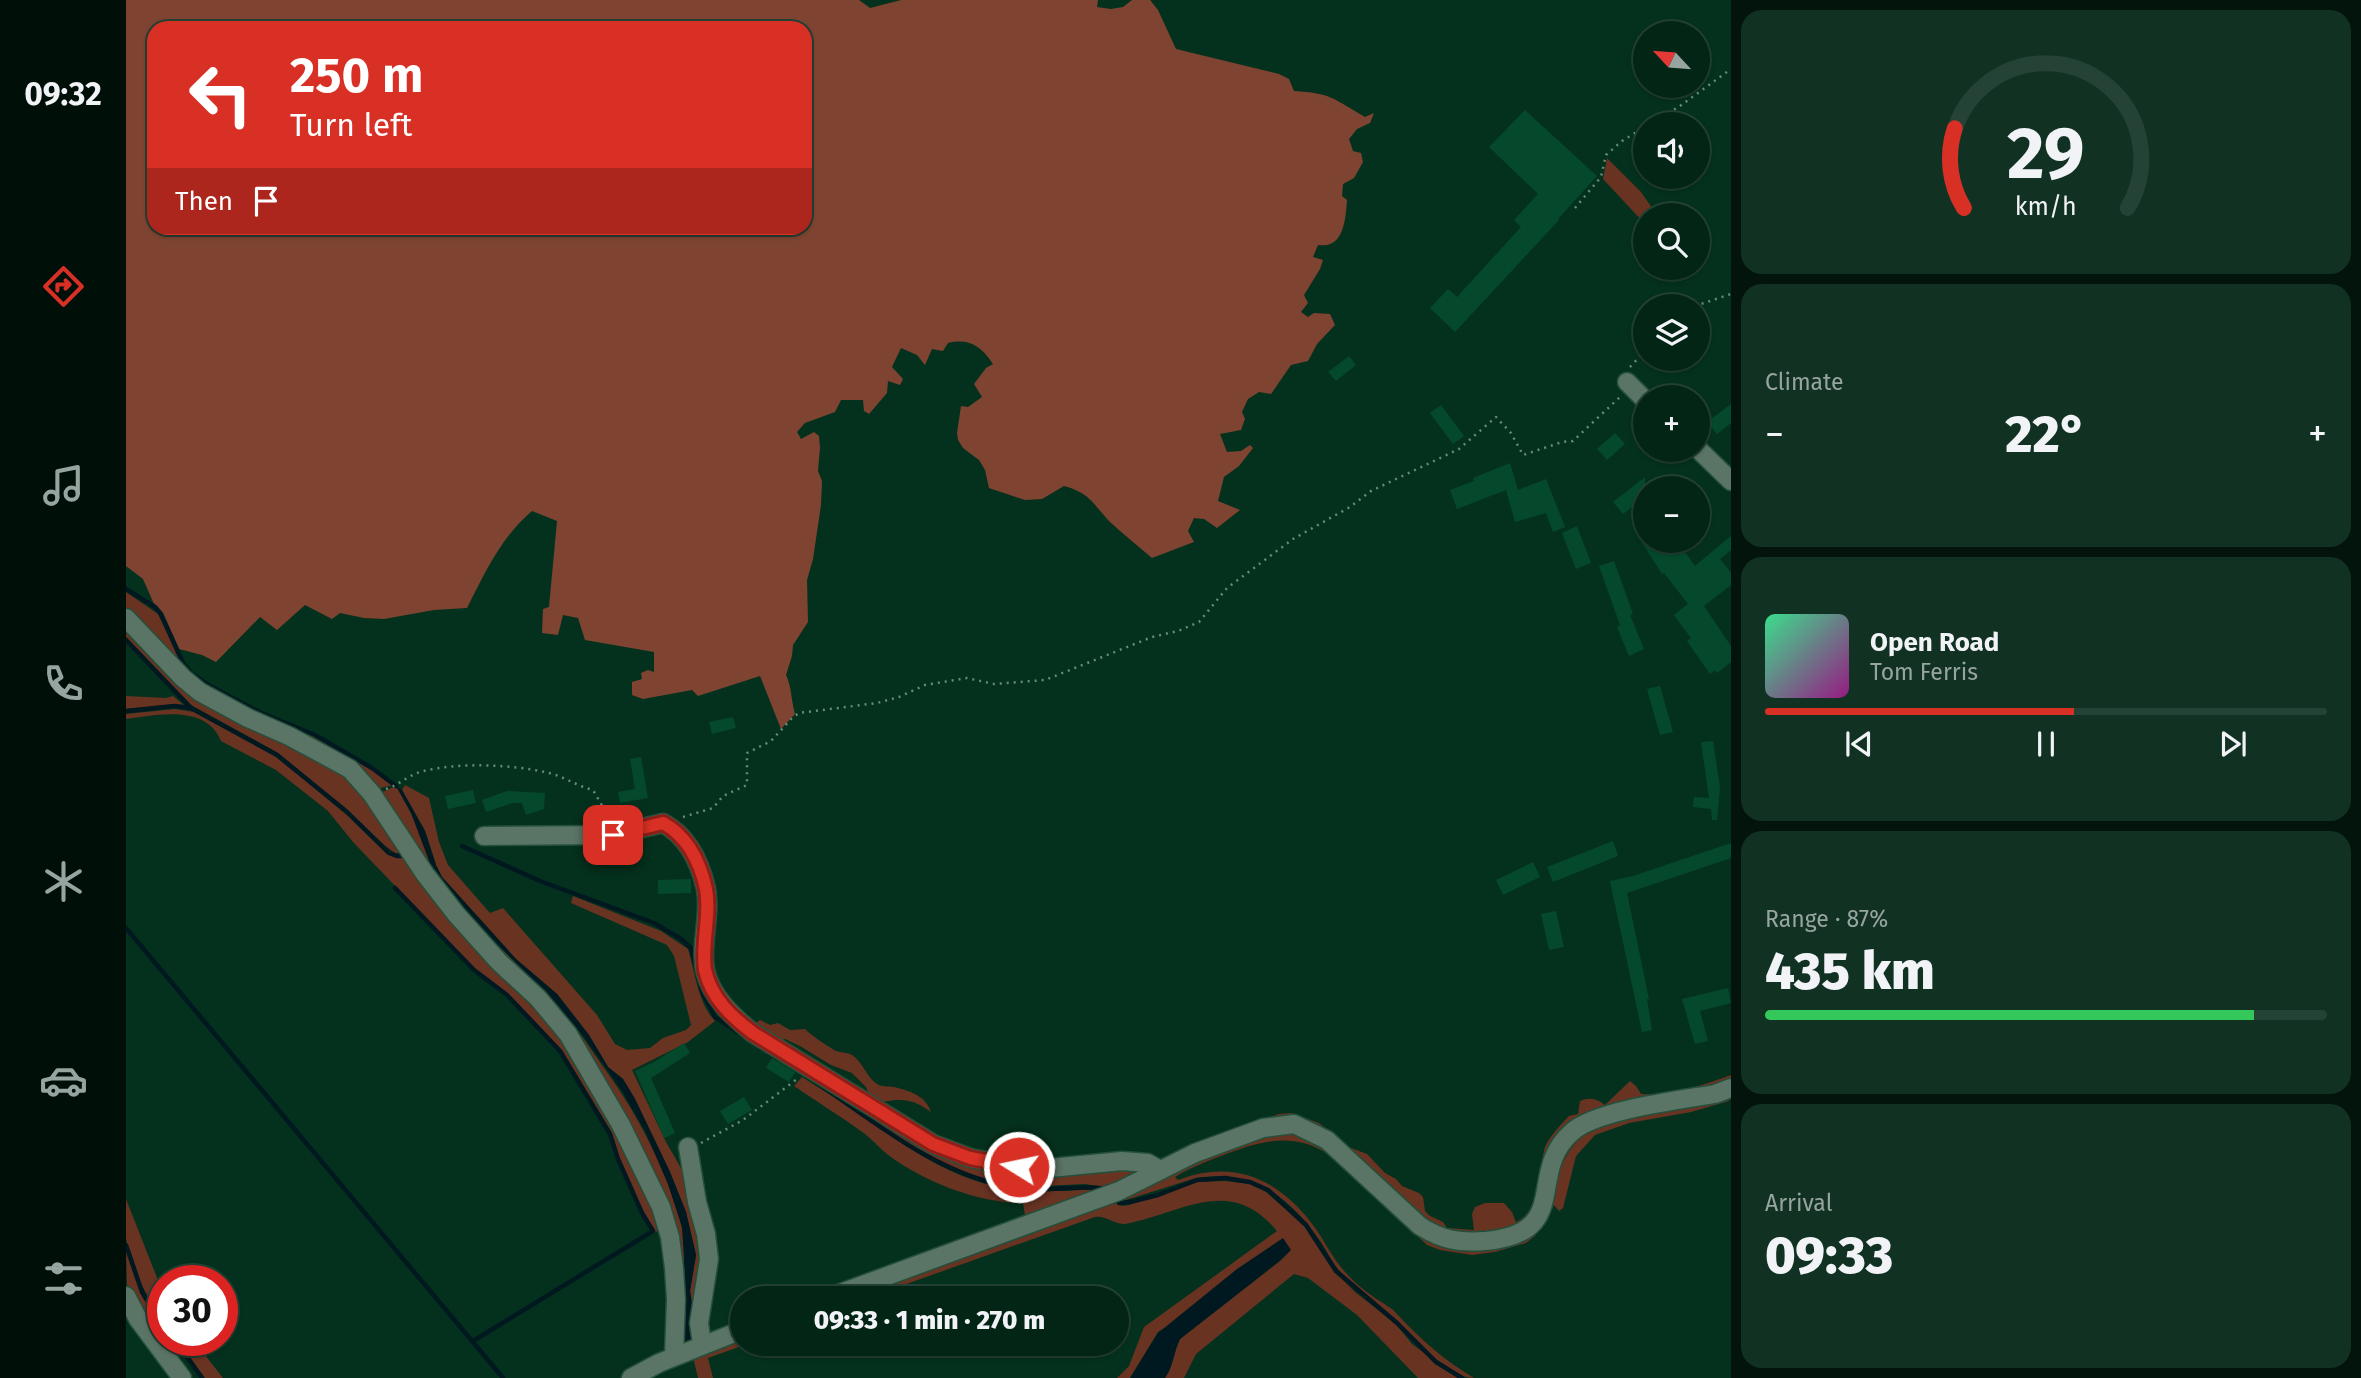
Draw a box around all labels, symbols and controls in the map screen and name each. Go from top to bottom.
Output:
north arrow [1633,21,1710,98]
map controls [1633,21,1710,553]
text: 250 m [290,46,423,105]
icon: left [175,49,266,140]
text: 09:32 [24,75,102,113]
text: Turn left [290,106,412,144]
text: 29 [2007,110,2085,197]
button: sound [1633,112,1710,189]
icon: arrive [247,182,285,220]
text: Then [175,186,233,217]
text: km/h [2015,192,2077,222]
button: search [1633,203,1710,280]
icon: directions [39,262,88,311]
button: layers [1633,294,1710,371]
text: Climate [1765,368,1844,396]
button: + [1633,385,1710,462]
text: 22° [2005,403,2087,466]
text: − [1765,411,1784,457]
text: + [2308,411,2327,457]
icon: music [39,461,88,510]
button: − [1633,476,1710,553]
text: Open Road [1870,627,1999,658]
text: Tom Ferris [1870,658,1978,686]
icon: phone [39,659,88,708]
icon: previous [1840,725,1878,763]
icon: pause [2027,725,2065,763]
icon: next [2214,725,2252,763]
pin [583,805,643,865]
icon: arrive [594,816,632,854]
icon: climate [39,857,88,906]
text: Range · 87% [1765,905,1888,933]
text: 435 km [1765,940,1935,1003]
icon: car [39,1056,88,1105]
position arrow [982,1130,1056,1204]
text: Arrival [1765,1189,1832,1217]
text: 09:33 [1765,1224,1893,1287]
icon: filters [39,1254,88,1303]
speed limit sign: 30 [147,1265,238,1356]
text: 09:33 · 1 min · 270 m [814,1305,1045,1336]

